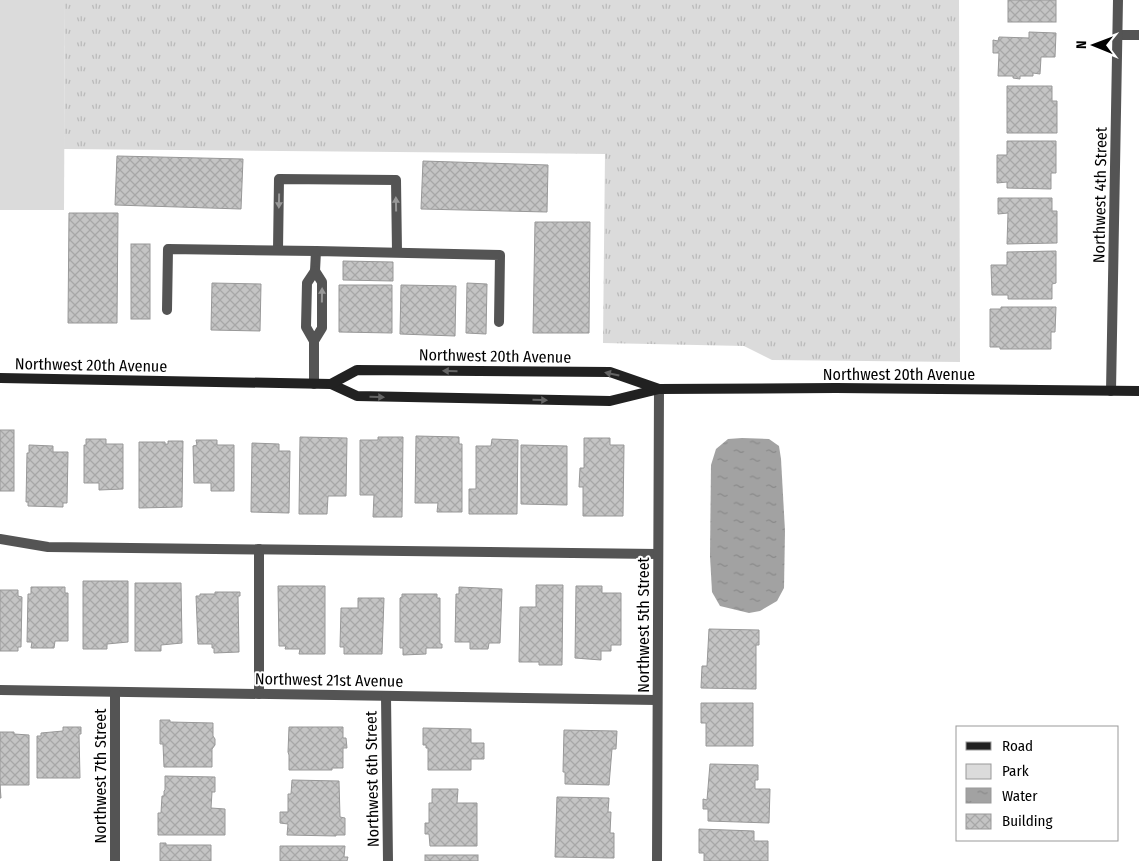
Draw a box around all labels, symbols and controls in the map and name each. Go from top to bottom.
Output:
north arrow [1069,20,1119,70]
text: N [1073,40,1090,49]
street label: Northwest 4th Street [1089,126,1111,263]
one-way arrow [275,194,283,210]
one-way arrow [392,195,400,211]
one-way arrow [318,286,326,302]
street label: Northwest 20th Avenue [419,345,571,367]
street label: Northwest 20th Avenue [15,354,167,376]
street label: Northwest 20th Avenue [823,365,975,384]
one-way arrow [442,367,458,375]
one-way arrow [605,370,620,378]
one-way arrow [369,393,385,401]
one-way arrow [532,396,548,404]
street label: Northwest 5th Street [634,556,653,693]
street label: Northwest 21st Avenue [255,669,403,691]
street label: Northwest 7th Street [91,708,110,843]
street label: Northwest 6th Street [361,710,383,847]
legend [956,726,1119,841]
text: Road [1002,737,1033,755]
text: Park [1002,762,1029,780]
text: Water [1002,787,1038,805]
text: Building [1002,812,1053,830]

